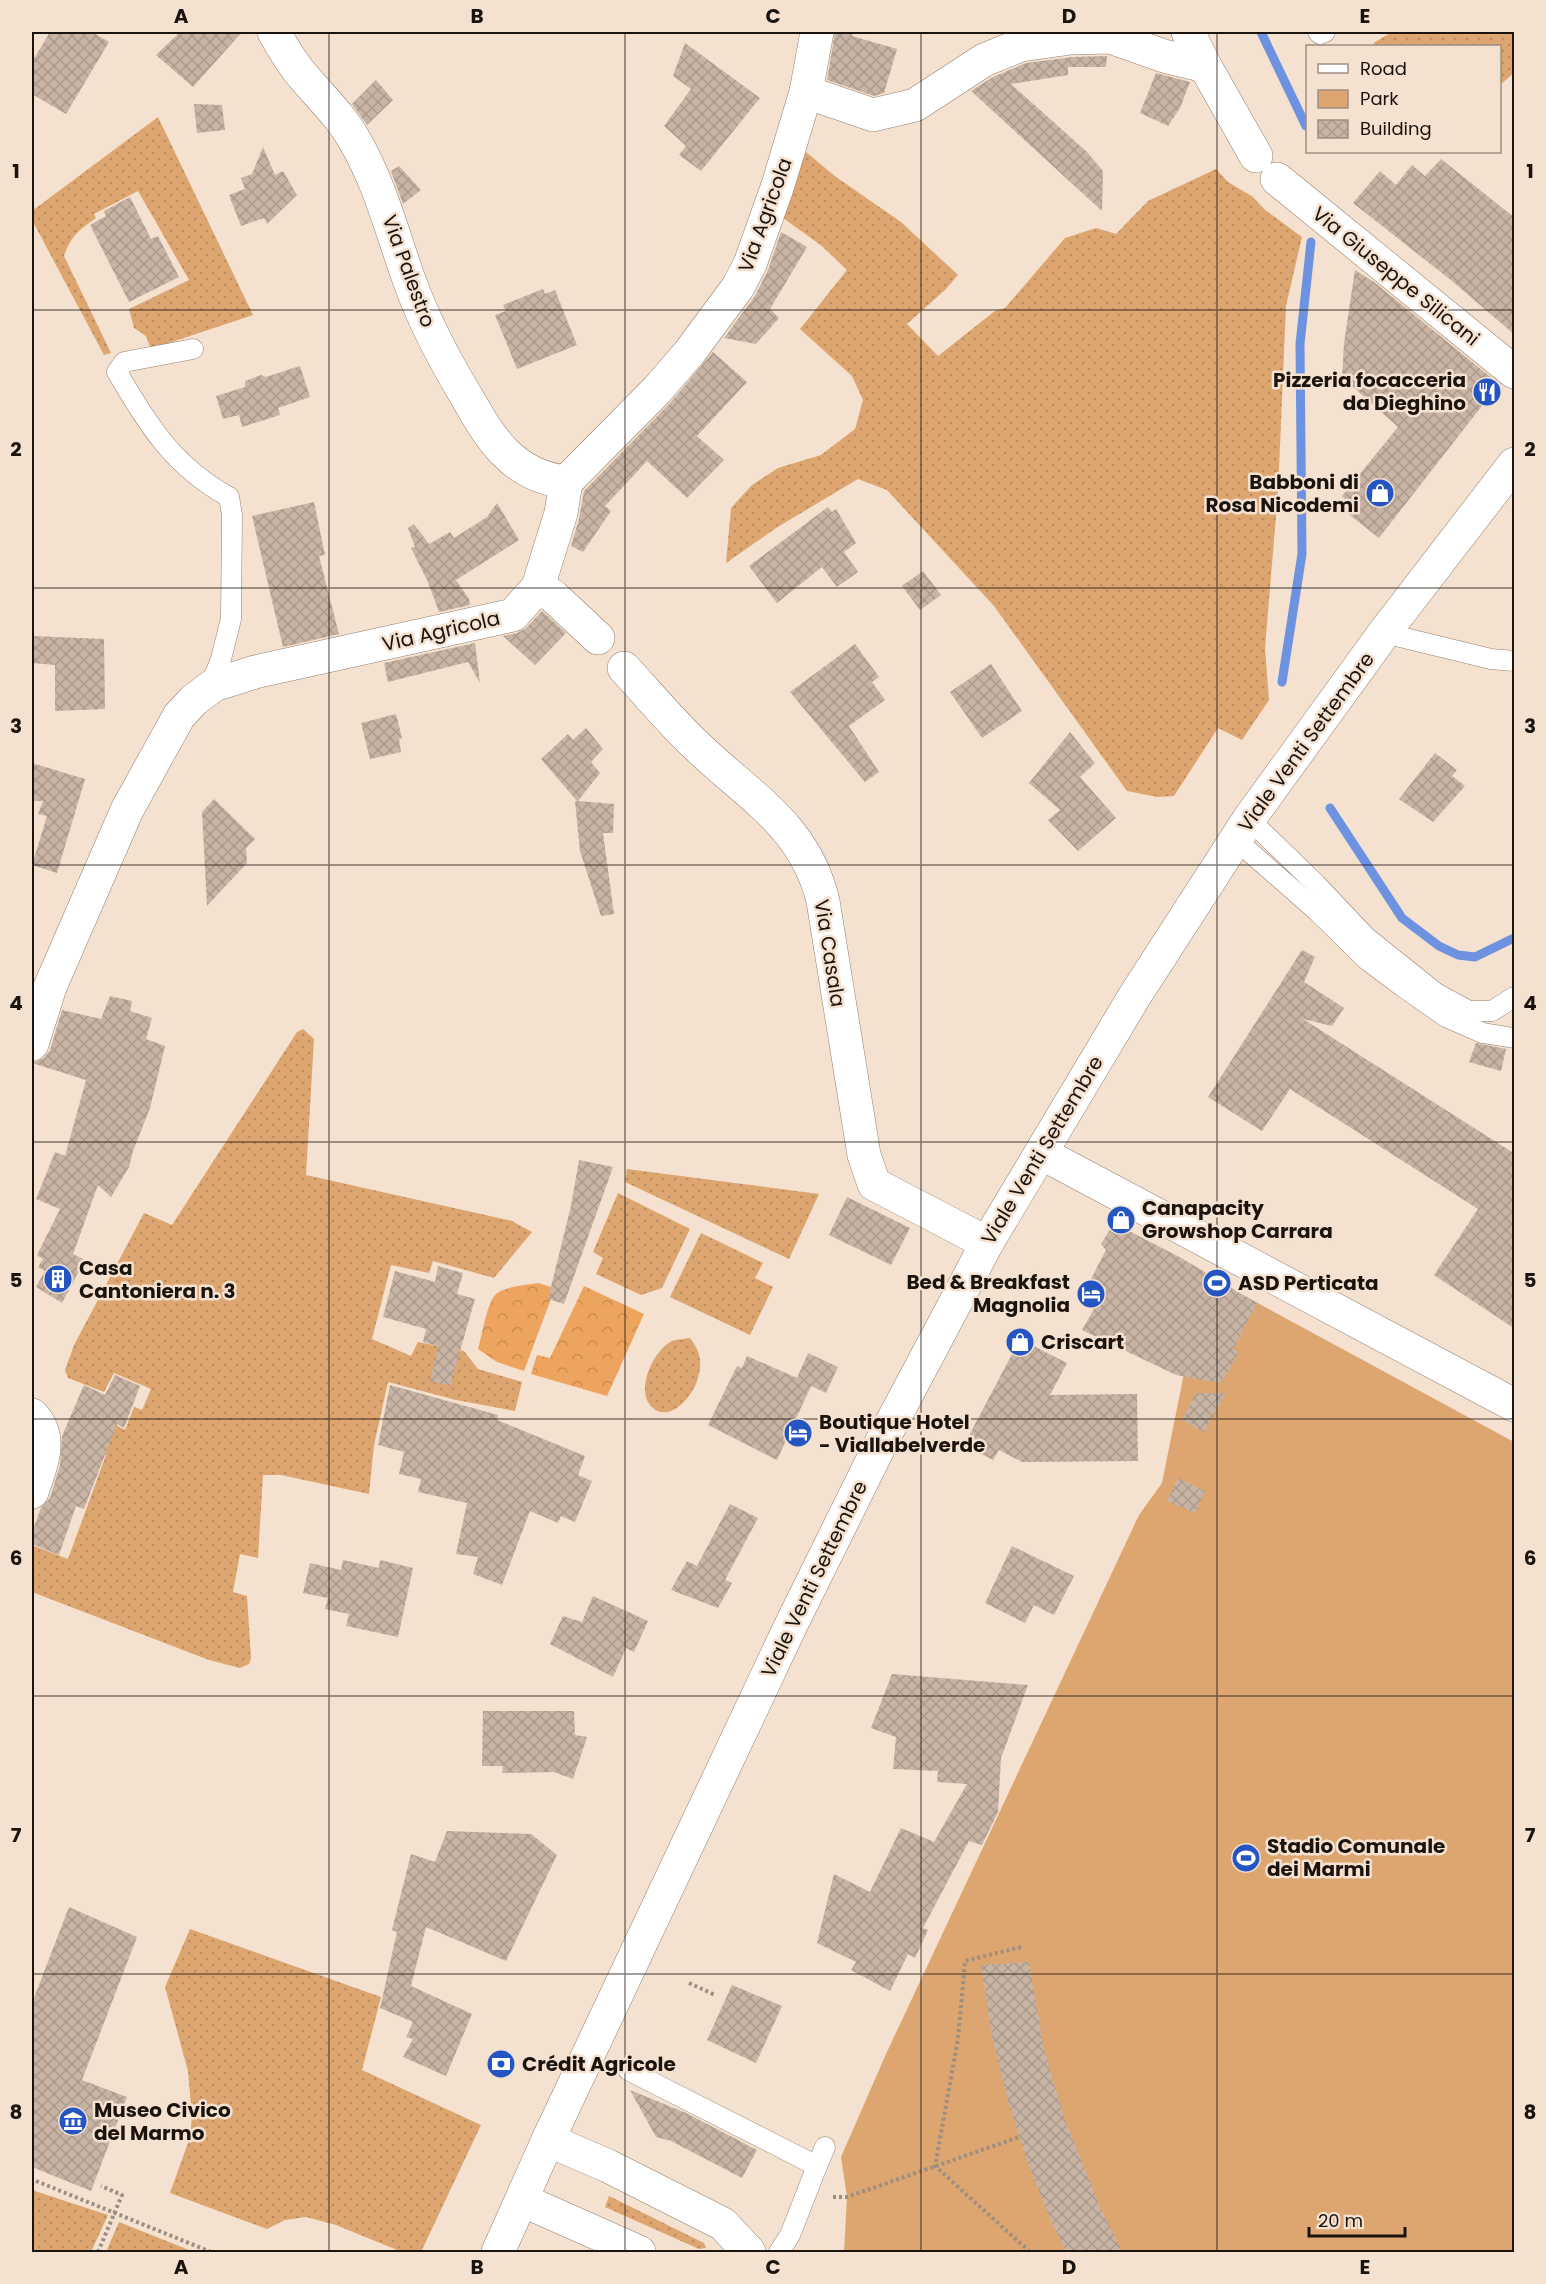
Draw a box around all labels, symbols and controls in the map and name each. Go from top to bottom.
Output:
text: A [174,2,189,30]
text: B [470,2,484,30]
text: C [765,2,781,30]
text: D [1062,2,1076,30]
text: E [1360,2,1370,30]
legend [1306,45,1501,153]
text: Road [1360,56,1407,81]
text: Park [1360,86,1399,111]
text: Building [1360,116,1432,141]
street label: Via Agricola [731,154,799,276]
text: 1 [12,157,20,185]
text: 1 [1526,157,1534,185]
street label: Via Giuseppe Silicani [1306,200,1486,352]
street label: Via Palestro [376,211,442,331]
place label: Pizzeria focacceria da Dieghino [1273,366,1466,417]
restaurant icon: Pizzeria focacceria da Dieghino [1471,376,1503,408]
text: 2 [10,435,22,463]
text: 2 [1524,435,1536,463]
place label: Babboni di Rosa Nicodemi [1205,468,1359,519]
shop icon: Babboni di Rosa Nicodemi [1364,477,1396,509]
street label: Via Agricola [379,604,503,658]
street label: Viale Venti Settembre [1231,646,1381,838]
text: 3 [10,712,22,740]
text: 3 [1524,712,1536,740]
street label: Via Casala [808,897,852,1009]
text: 4 [9,989,23,1017]
text: 4 [1523,989,1537,1017]
street label: Viale Venti Settembre [974,1050,1110,1250]
place label: Canapacity Growshop Carrara [1142,1194,1333,1245]
shop icon: Canapacity Growshop Carrara [1105,1204,1137,1236]
place label: Casa Cantoniera n. 3 [79,1254,236,1305]
building icon: Casa Cantoniera n. 3 [42,1263,74,1295]
text: 5 [10,1266,23,1294]
text: 5 [1524,1266,1537,1294]
sports icon: ASD Perticata [1201,1267,1233,1299]
place label: Bed & Breakfast Magnolia [906,1268,1070,1319]
place label: ASD Perticata [1238,1269,1379,1297]
hotel icon: Bed & Breakfast Magnolia [1075,1278,1107,1310]
shop icon: Criscart [1004,1326,1036,1358]
place label: Criscart [1041,1328,1124,1356]
place label: Boutique Hotel - Viallabelverde [819,1408,985,1459]
hotel icon: Boutique Hotel - Viallabelverde [782,1417,814,1449]
street label: Viale Venti Settembre [754,1476,874,1682]
text: 6 [10,1544,22,1572]
text: 6 [1524,1544,1536,1572]
text: 7 [11,1821,22,1849]
text: 7 [1525,1821,1536,1849]
place label: Stadio Comunale dei Marmi [1267,1832,1445,1883]
sports icon: Stadio Comunale dei Marmi [1230,1842,1262,1874]
bank icon: Crédit Agricole [485,2048,517,2080]
place label: Crédit Agricole [522,2050,676,2078]
place label: Museo Civico del Marmo [94,2096,231,2147]
text: 8 [10,2098,22,2126]
text: 8 [1524,2098,1536,2126]
museum icon: Museo Civico del Marmo [57,2105,89,2137]
scale bar [1309,2200,1405,2238]
text: 20 m [1318,2208,1363,2233]
text: A [174,2253,189,2281]
text: B [470,2253,484,2281]
text: C [765,2253,781,2281]
text: D [1062,2253,1076,2281]
text: E [1360,2253,1370,2281]

